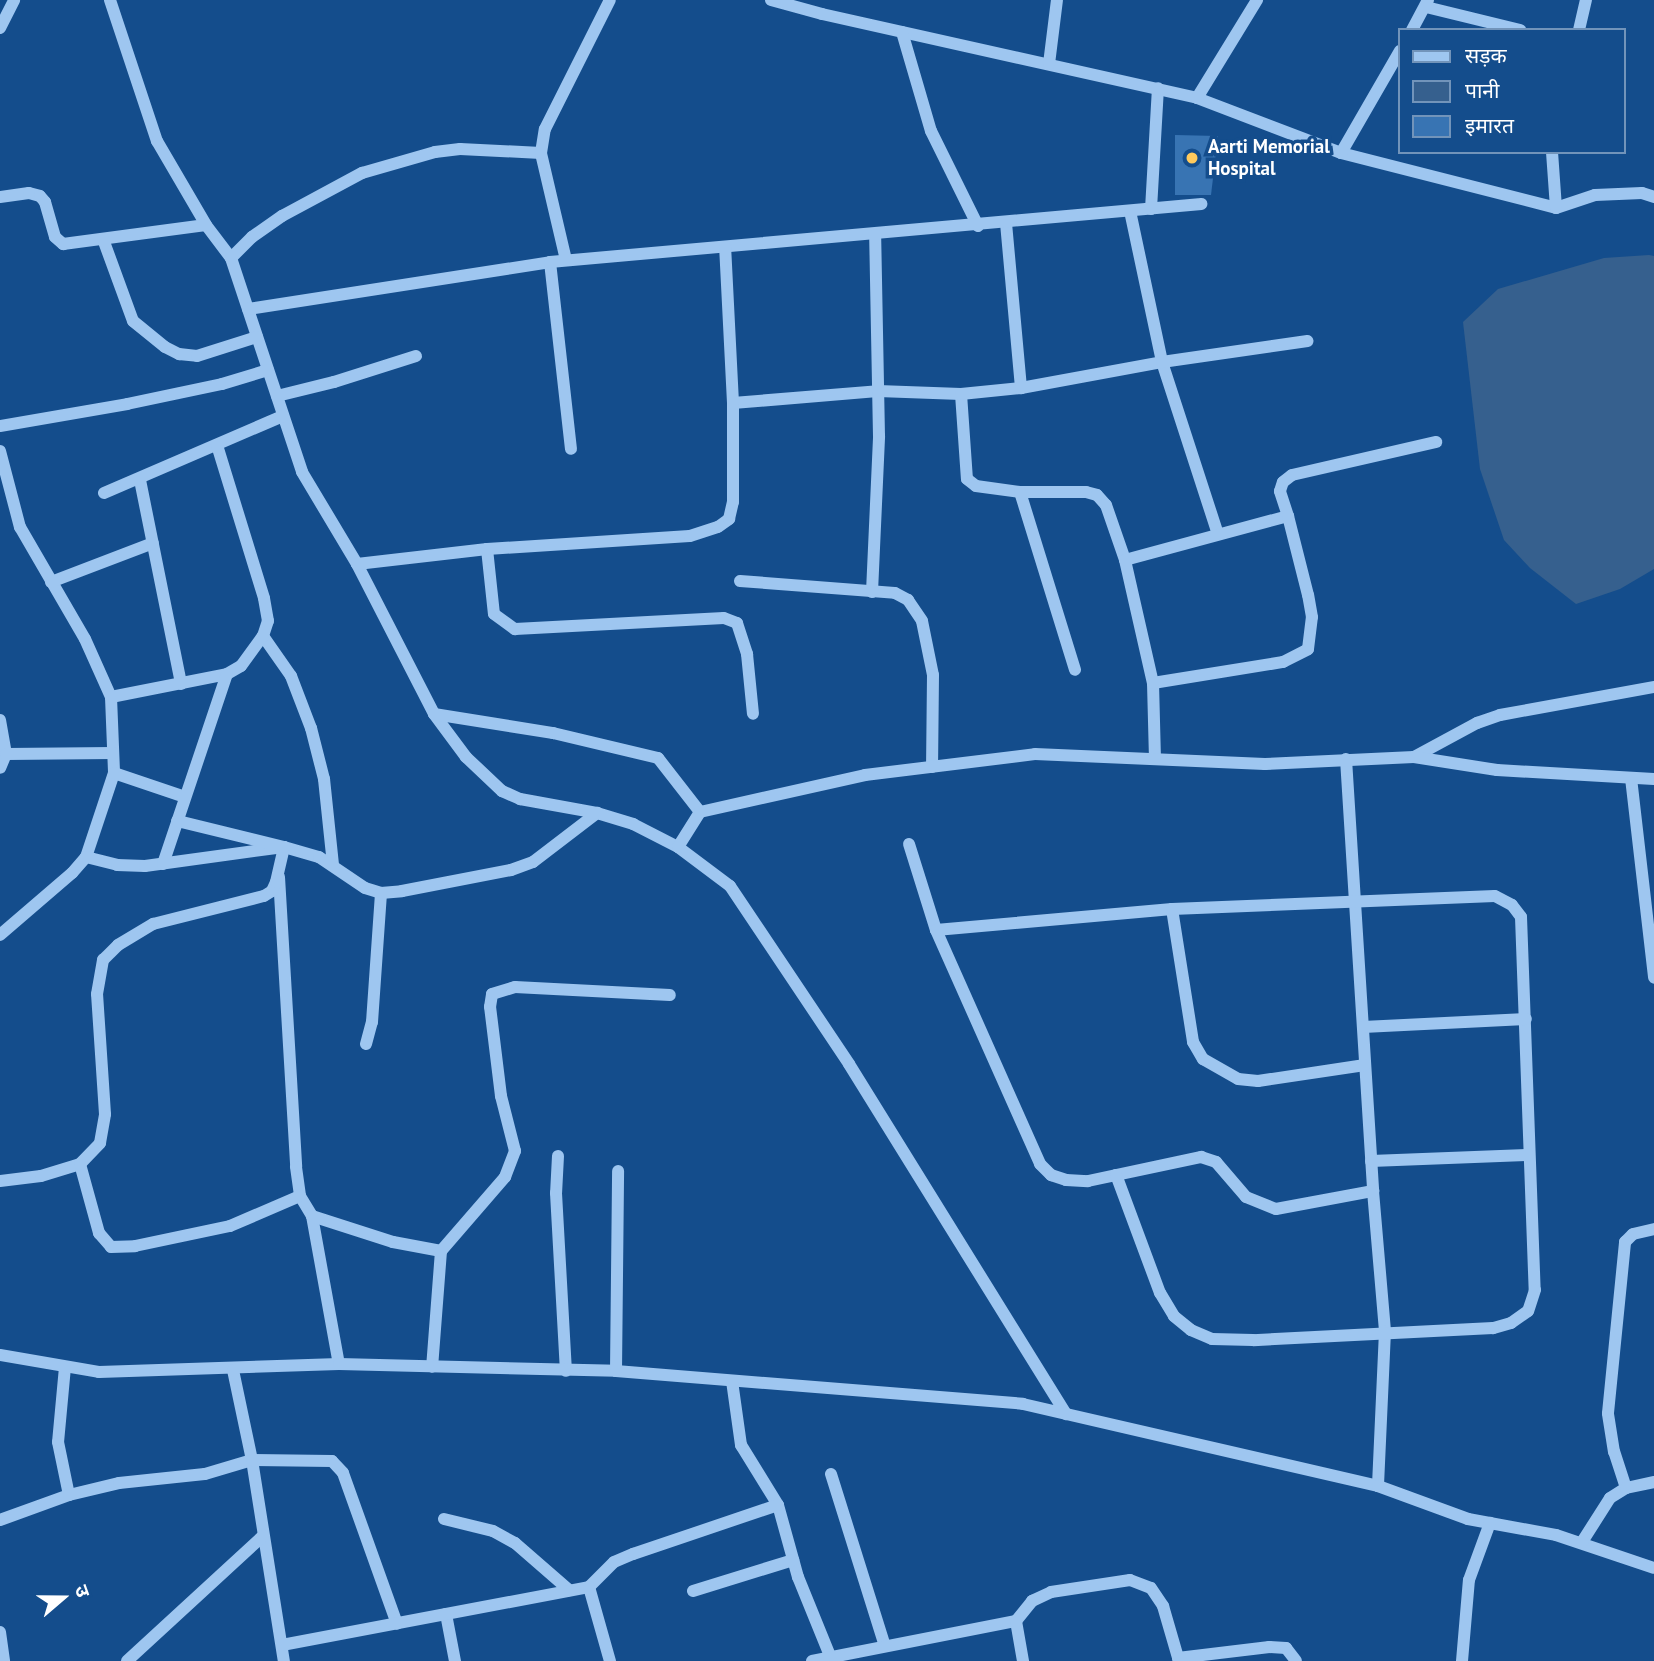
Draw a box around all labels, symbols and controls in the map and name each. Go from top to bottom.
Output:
legend [1398,28,1626,154]
text: सड़क [1465,42,1507,69]
text: पानी [1465,77,1499,104]
text: इमारत [1465,112,1514,139]
place label: Aarti Memorial Hospital [1208,136,1330,180]
marker: Aarti Memorial Hospital [1182,148,1202,168]
north arrow [28,1563,98,1633]
text: उ [70,1581,96,1600]

